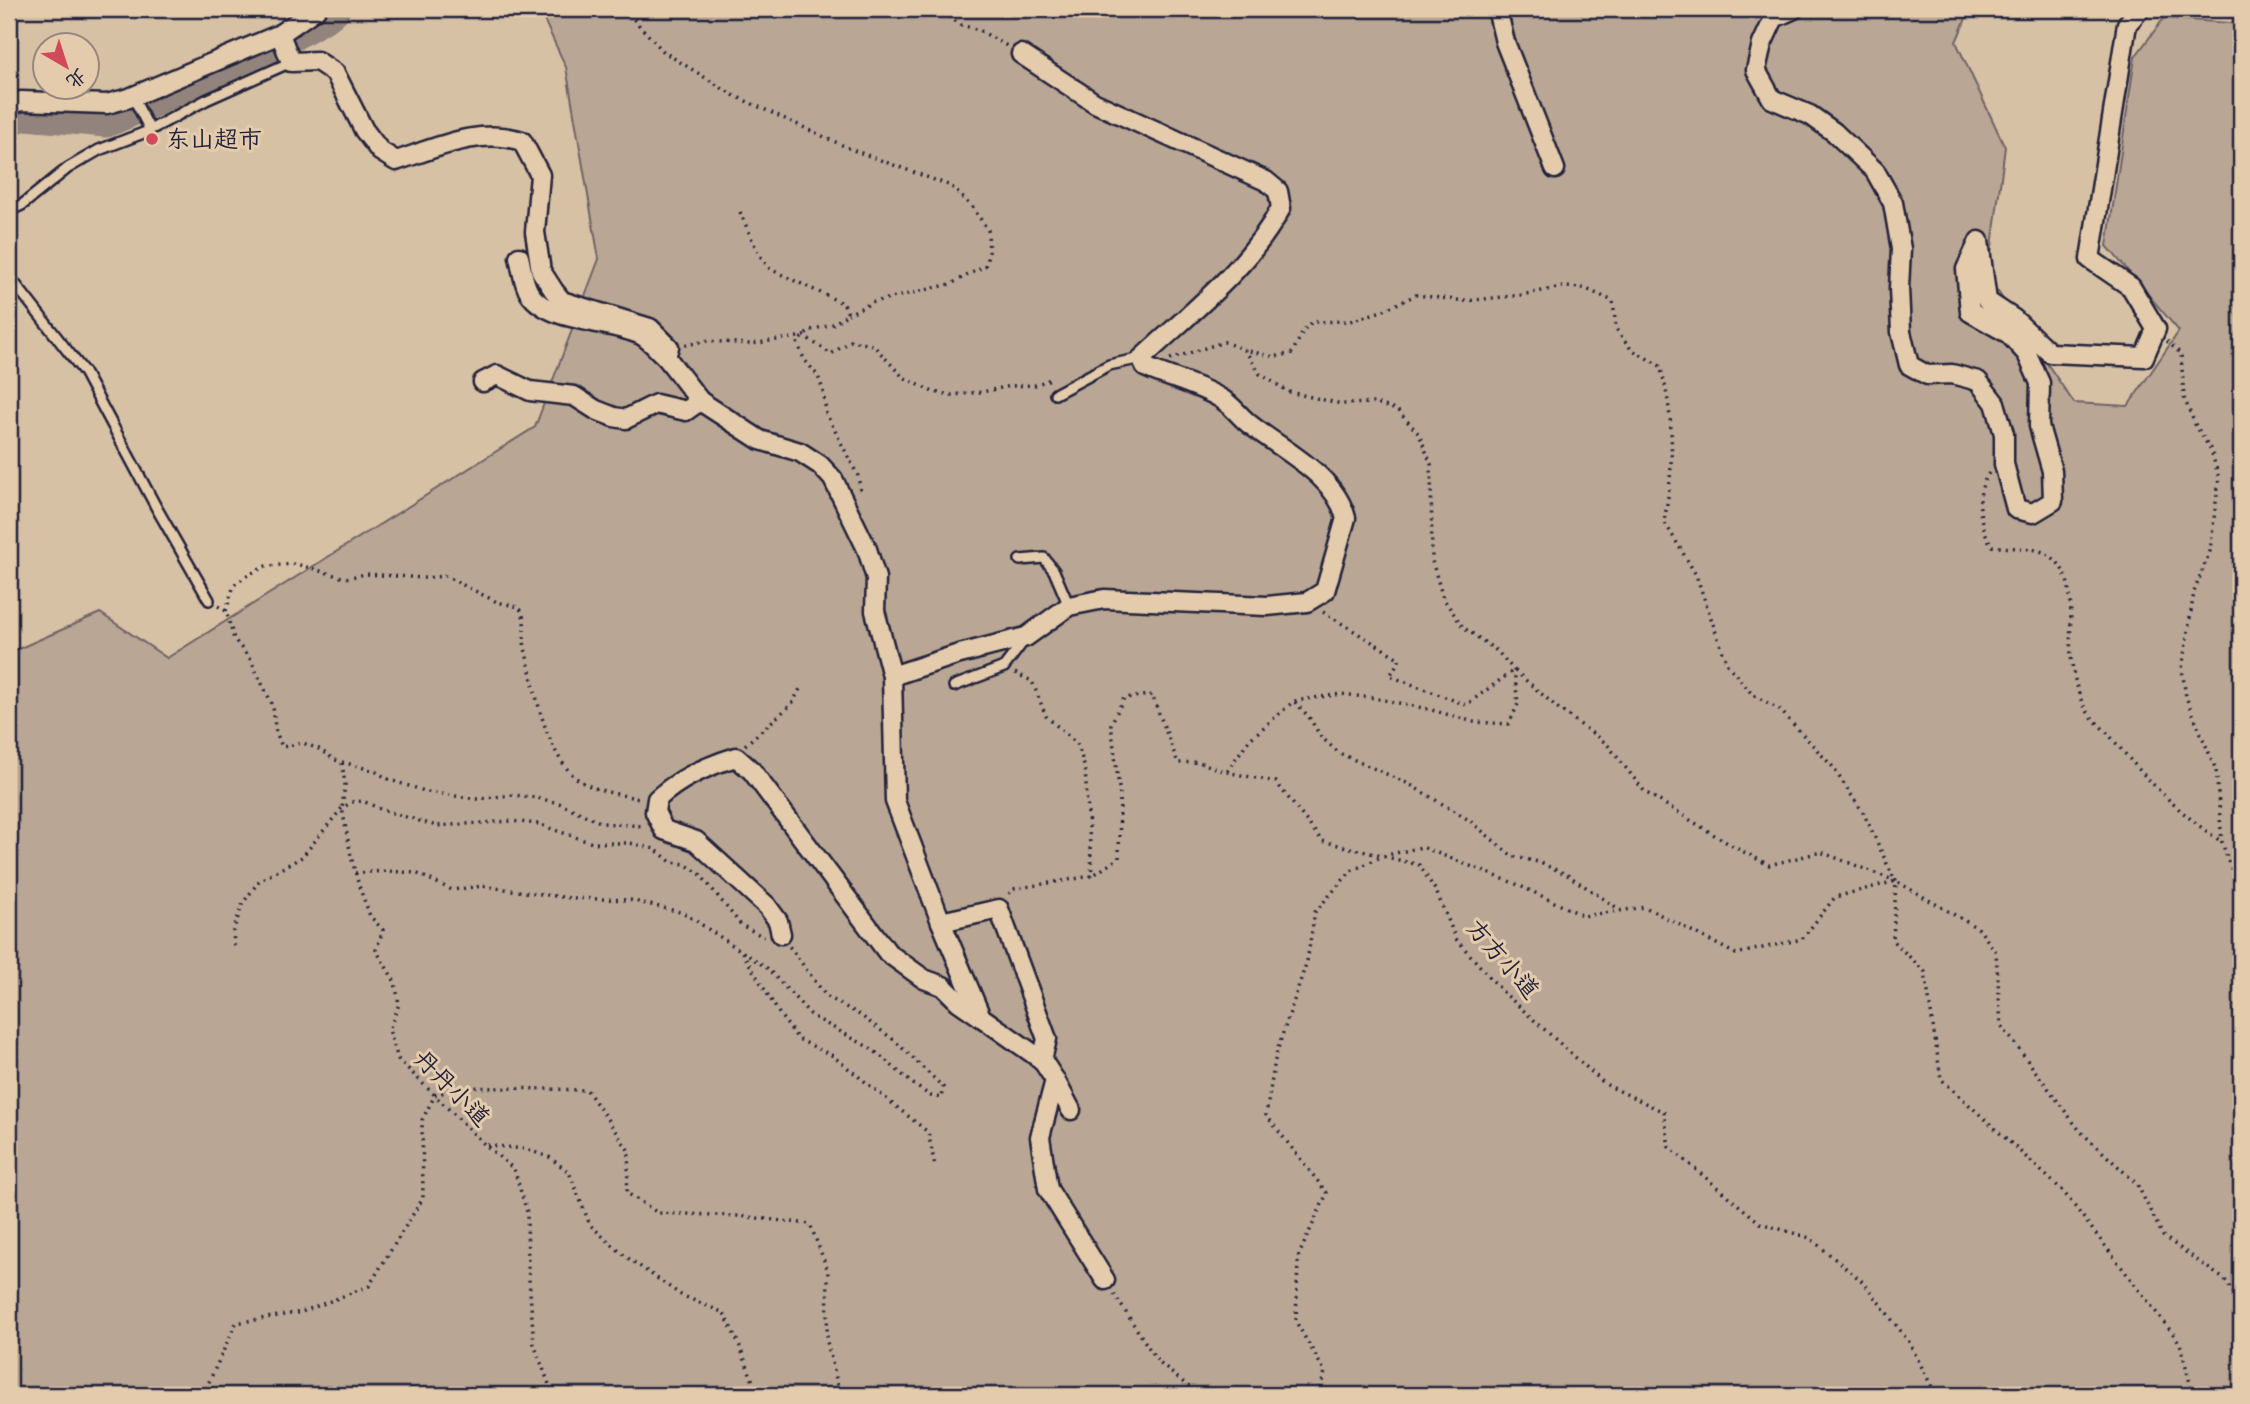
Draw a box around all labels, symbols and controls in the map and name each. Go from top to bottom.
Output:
north arrow [32,32,102,102]
text: 北 [59,60,94,98]
place label: 东山超市 [166,118,262,160]
marker: 东山超市 [144,131,160,147]
street label: 方方小道 [1456,909,1550,1009]
street label: 丹丹小道 [403,1039,501,1137]

